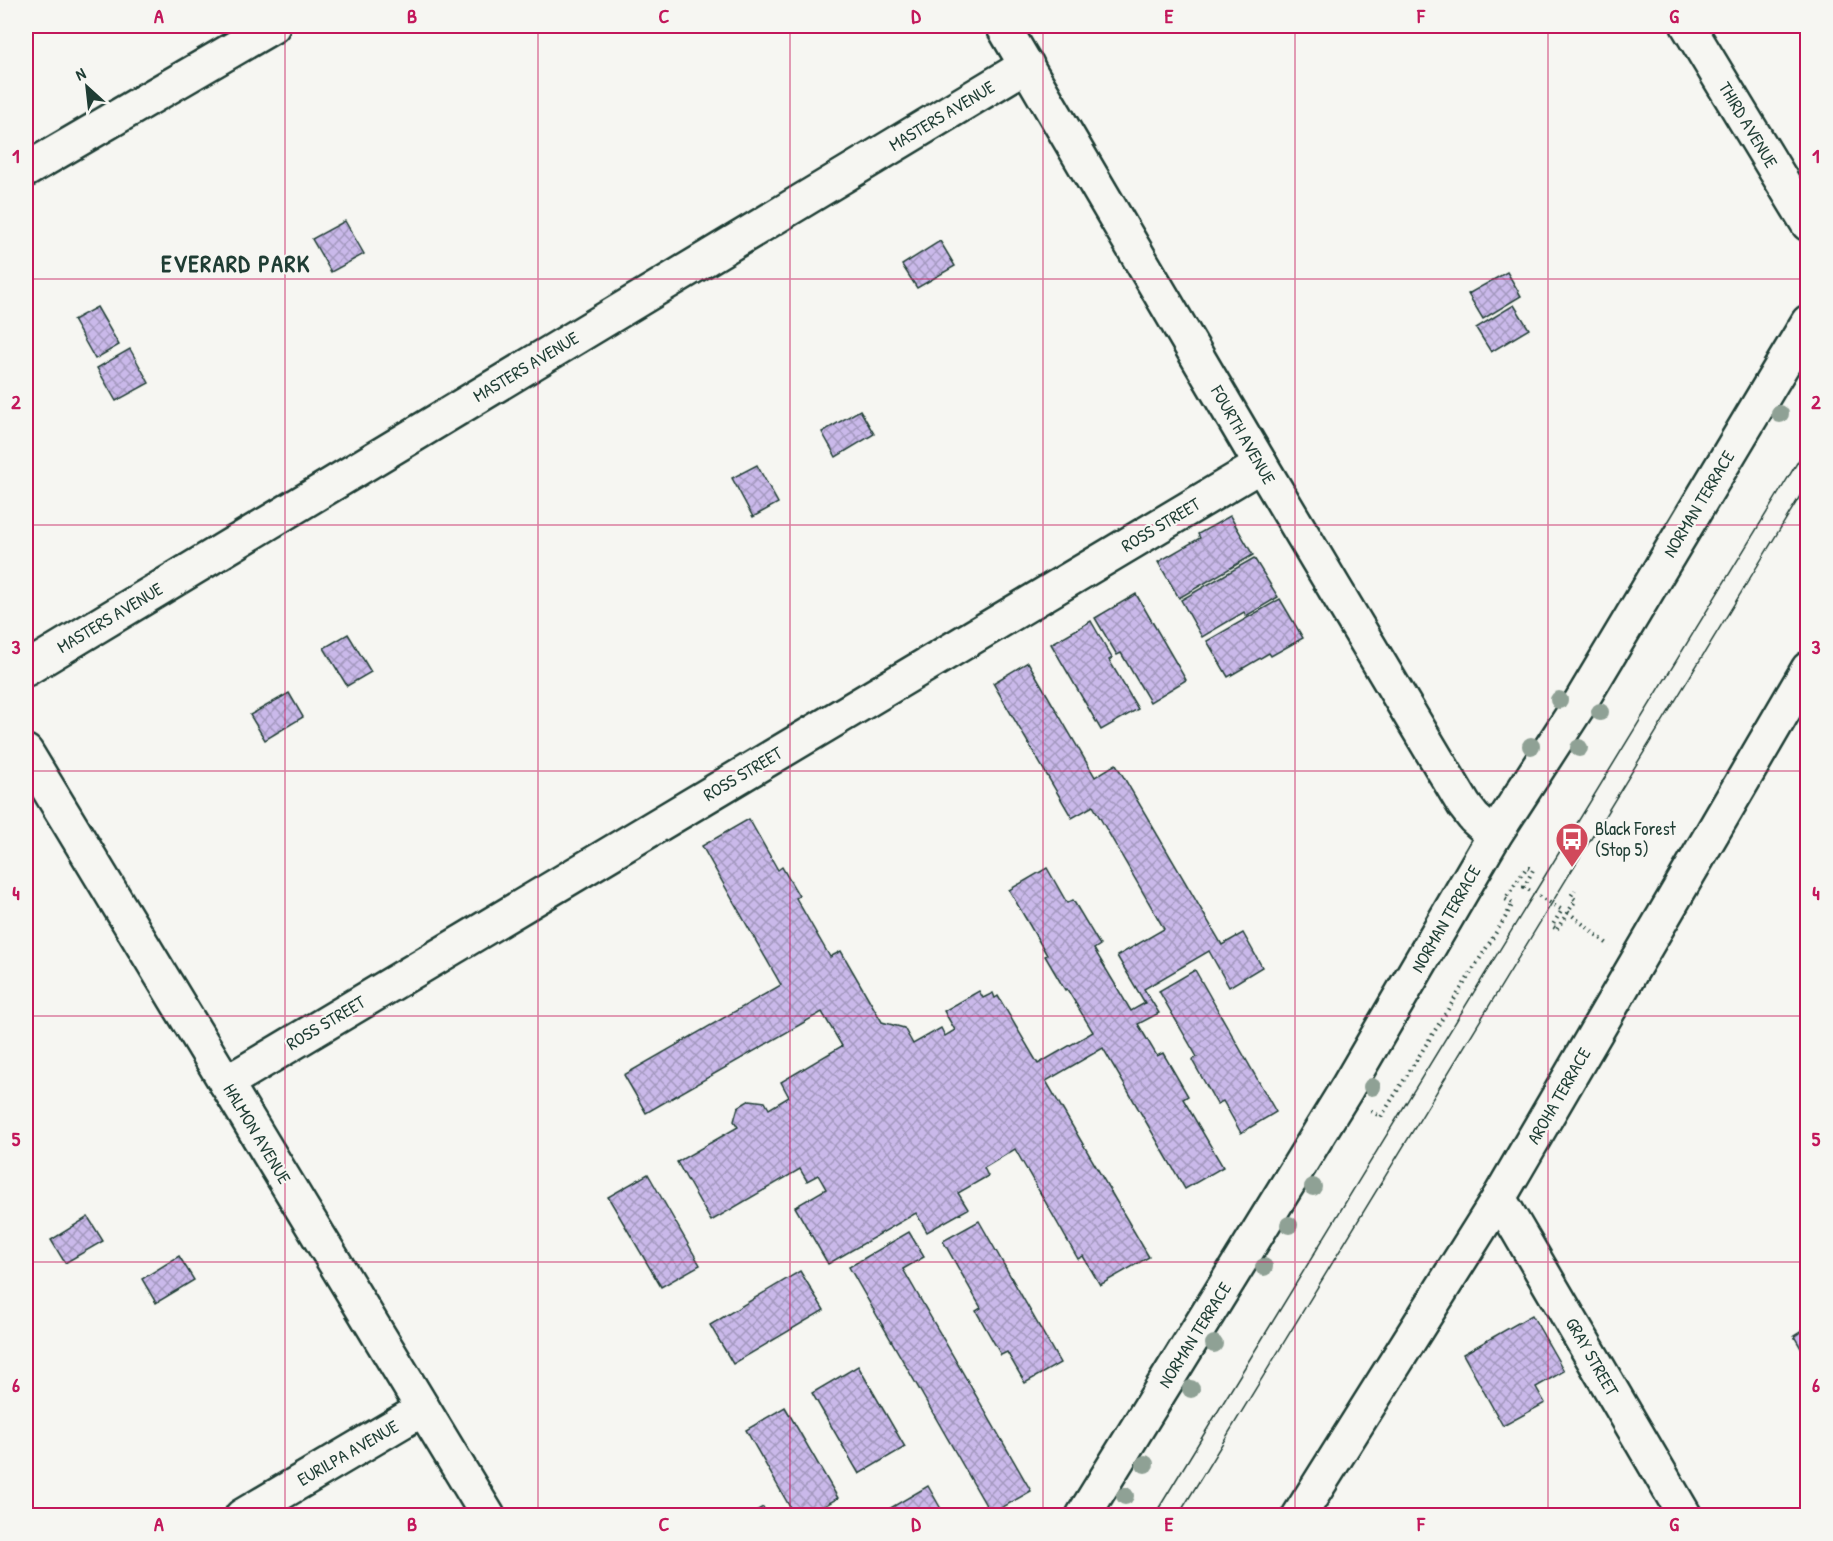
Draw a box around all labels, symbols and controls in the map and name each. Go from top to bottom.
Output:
text: A [154,2,164,29]
text: B [407,2,417,29]
text: C [659,2,670,29]
text: D [911,2,921,29]
text: E [1165,2,1174,29]
text: F [1416,2,1426,29]
text: G [1669,2,1679,29]
north arrow [57,57,117,117]
text: N [71,62,89,85]
street label: MASTERS AVENUE [884,74,999,157]
street label: THIRD AVENUE [1713,77,1784,172]
text: 1 [12,142,20,169]
text: 1 [1812,142,1820,169]
district label: EVERARD PARK [161,247,311,279]
street label: MASTERS AVENUE [468,325,583,408]
street label: FOURTH AVENUE [1205,380,1282,489]
text: 2 [11,388,21,415]
text: 2 [1811,388,1821,415]
street label: NORMAN TERRACE [1657,446,1740,562]
street label: ROSS STREET [1117,491,1205,558]
street label: MASTERS AVENUE [52,576,167,659]
text: 3 [12,633,21,660]
text: 3 [1812,633,1821,660]
street label: ROSS STREET [699,740,787,807]
place label: Black Forest (Stop 5) [1595,816,1677,862]
bus stop icon: Black Forest (Stop 5) [1554,821,1590,868]
street label: NORMAN TERRACE [1405,860,1486,977]
text: 4 [12,879,20,906]
text: 4 [1812,879,1820,906]
street label: ROSS STREET [282,989,370,1056]
street label: AROHA TERRACE [1521,1043,1596,1149]
street label: HALMON AVENUE [218,1079,297,1188]
text: 5 [12,1125,21,1152]
text: 5 [1812,1125,1821,1152]
street label: NORMAN TERRACE [1152,1277,1237,1392]
street label: GRAY STREET [1560,1313,1625,1401]
text: 6 [12,1371,20,1398]
text: 6 [1812,1371,1820,1398]
street label: EURILPA AVENUE [293,1414,403,1492]
text: A [154,1510,164,1537]
text: B [407,1510,417,1537]
text: C [659,1510,670,1537]
text: D [911,1510,921,1537]
text: E [1165,1510,1174,1537]
text: F [1416,1510,1426,1537]
text: G [1669,1510,1679,1537]

